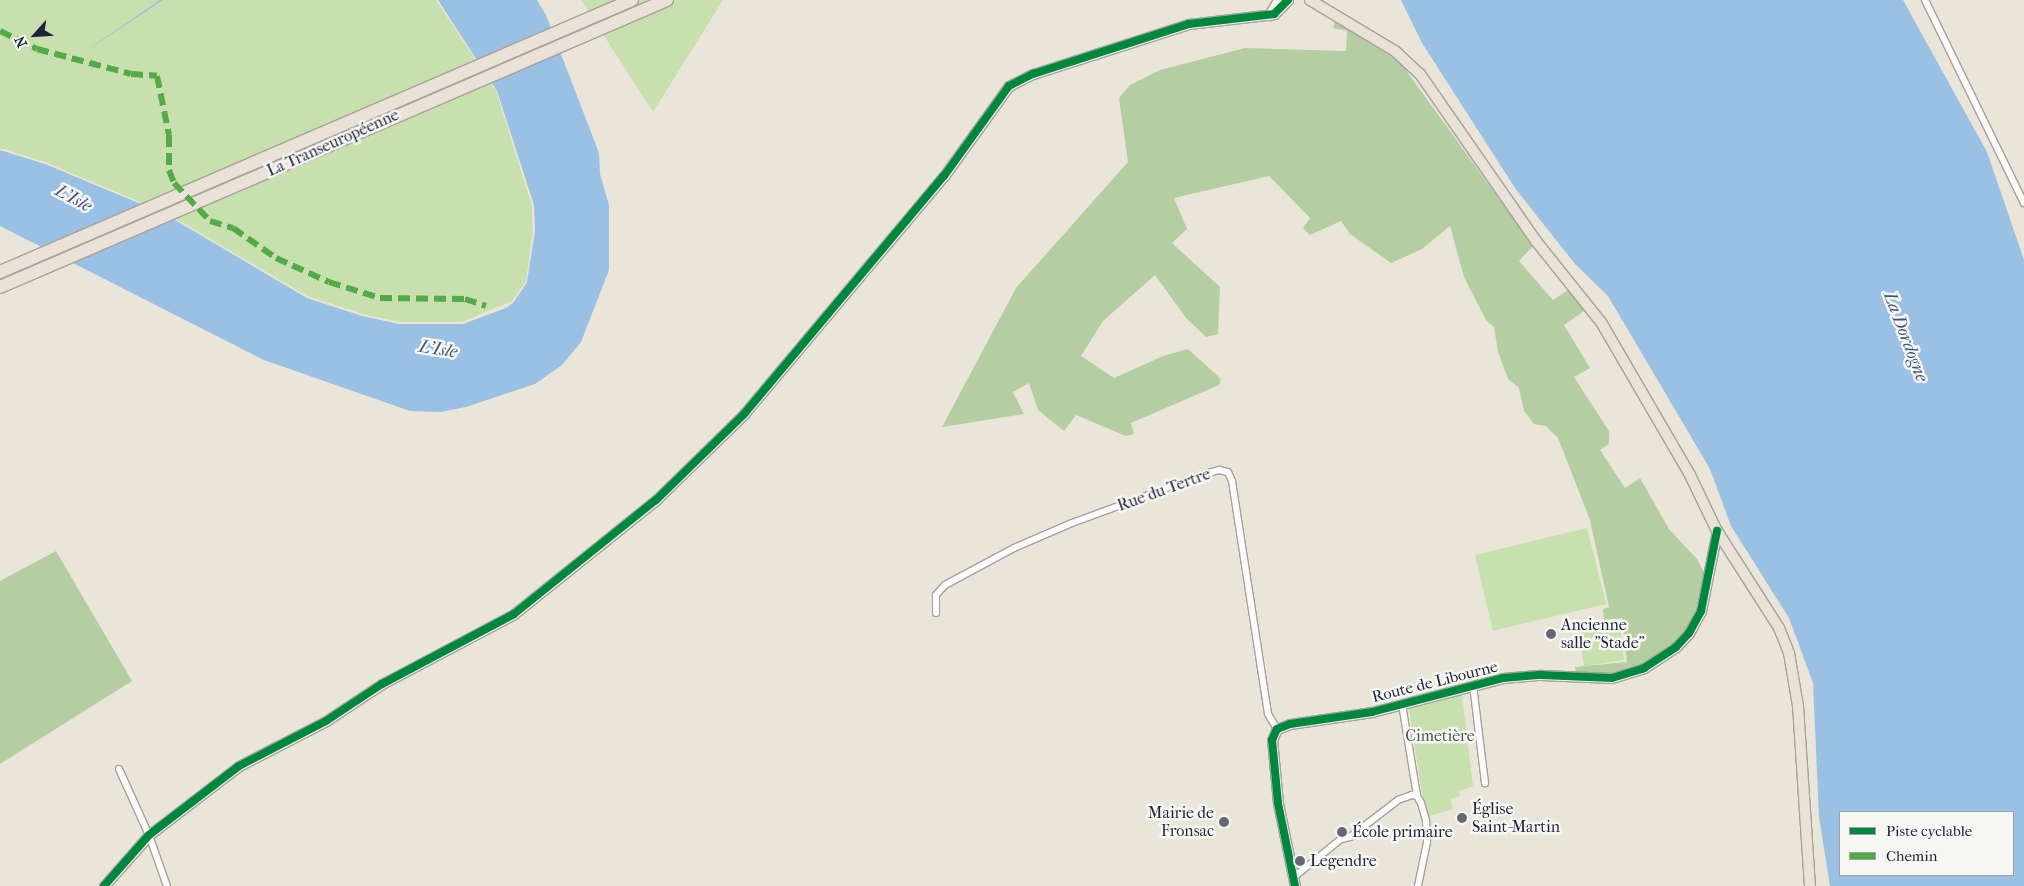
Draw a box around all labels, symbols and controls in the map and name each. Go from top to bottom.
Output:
north arrow [10,10,60,60]
text: N [11,33,31,50]
street label: La Transeuropéenne [264,105,402,181]
water label: L'Isle [51,180,95,218]
water label: La Dordogne [1878,289,1932,385]
water label: L'Isle [417,336,459,364]
street label: Rue du Tertre [1115,464,1213,516]
place label: Ancienne salle "Stade" [1561,615,1645,653]
marker: Ancienne salle "Stade" [1545,628,1557,640]
street label: Route de Libourne [1370,657,1500,707]
park label: Cimetière [1405,726,1475,746]
place label: Église Saint-Martin [1472,799,1560,837]
place label: Mairie de Fronsac [1148,803,1214,841]
legend [1839,811,2014,876]
marker: Église Saint-Martin [1456,812,1468,824]
marker: Mairie de Fronsac [1218,816,1230,828]
place label: École primaire [1352,822,1453,842]
text: Piste cyclable [1886,822,1972,840]
marker: École primaire [1336,826,1348,838]
text: Chemin [1886,847,1937,865]
place label: Legendre [1310,851,1377,871]
marker: Legendre [1294,855,1306,867]

